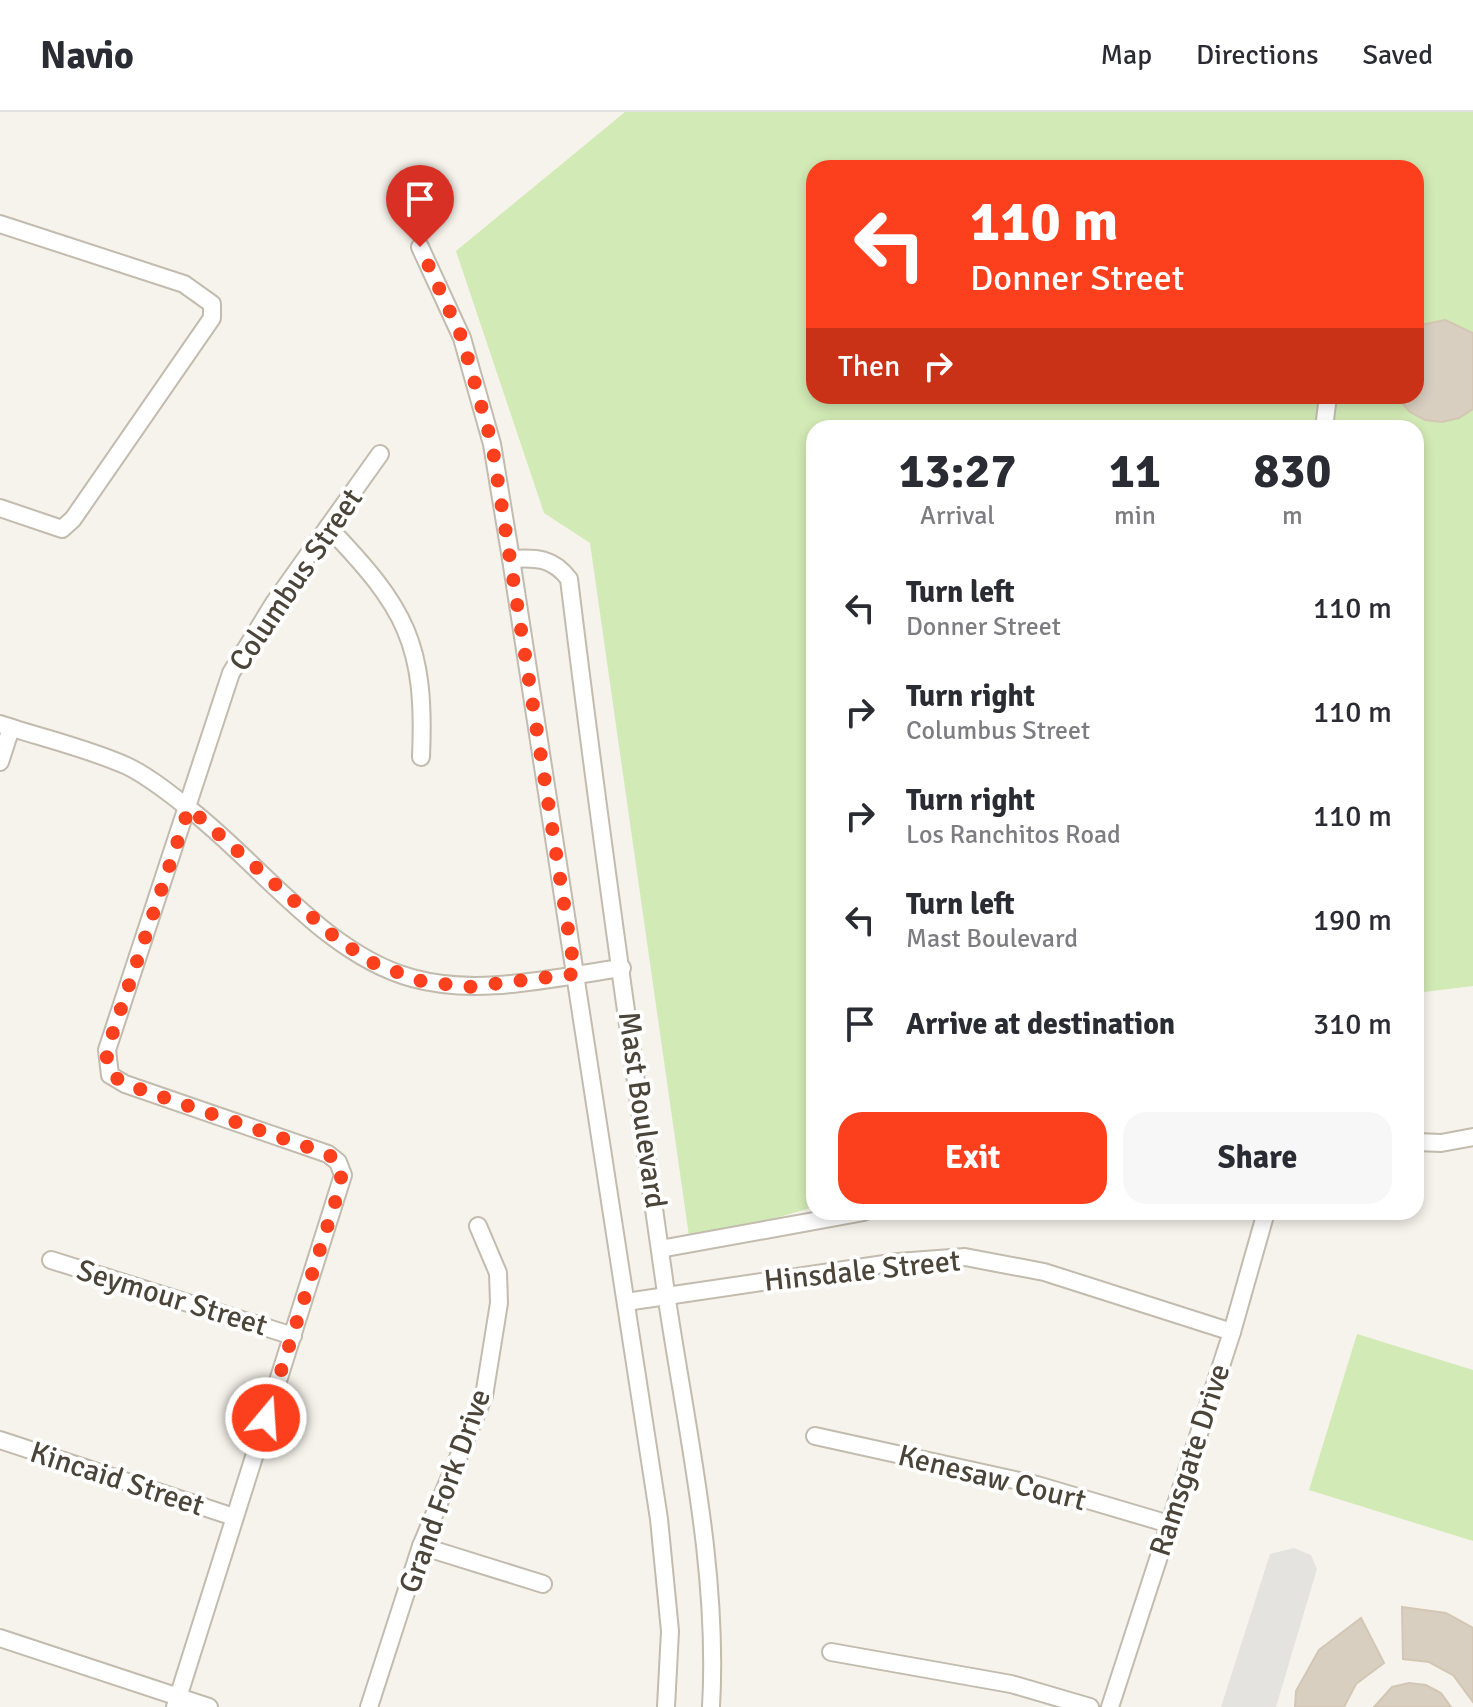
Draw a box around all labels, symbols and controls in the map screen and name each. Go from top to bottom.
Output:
text: Navio [40,32,134,79]
text: Map [1100,38,1152,72]
text: Directions [1196,38,1318,72]
text: Saved [1362,38,1433,72]
pin [386,165,454,247]
icon: arrive [398,177,442,221]
text: 110 m [970,187,1118,256]
icon: left [838,192,942,296]
text: Donner Street [970,256,1184,301]
icon: right [916,344,960,388]
text: Then [838,348,900,385]
text: 13:27 [899,442,1016,501]
text: 11 [1109,442,1161,501]
text: 830 [1254,442,1331,501]
street label: Columbus Street [221,482,371,678]
text: Arrival [920,500,995,532]
text: min [1114,500,1156,532]
text: m [1282,500,1303,532]
text: Turn left [906,574,1015,611]
icon: left [838,586,882,630]
text: 110 m [1313,590,1392,627]
text: Donner Street [906,611,1061,643]
text: Turn right [906,678,1035,715]
icon: right [838,690,882,734]
text: 110 m [1313,694,1392,731]
text: Columbus Street [906,715,1090,747]
text: Turn right [906,782,1035,819]
icon: right [838,794,882,838]
text: 110 m [1313,798,1392,835]
text: Los Ranchitos Road [906,819,1121,851]
text: Turn left [906,886,1015,923]
icon: left [838,898,882,942]
text: 190 m [1313,902,1392,939]
text: Mast Boulevard [906,923,1078,955]
icon: arrive [838,1002,882,1046]
text: Arrive at destination [906,1006,1175,1043]
text: 310 m [1313,1006,1392,1043]
street label: Mast Boulevard [610,1009,674,1211]
button: Exit [838,1112,1107,1204]
button: Share [1123,1112,1392,1204]
street label: Hinsdale Street [762,1242,962,1300]
street label: Seymour Street [72,1252,272,1344]
street label: Ramsgate Drive [1142,1359,1238,1561]
position arrow [224,1376,308,1460]
street label: Grand Fork Drive [391,1384,499,1598]
street label: Kincaid Street [25,1434,209,1524]
street label: Kenesaw Court [894,1437,1090,1519]

